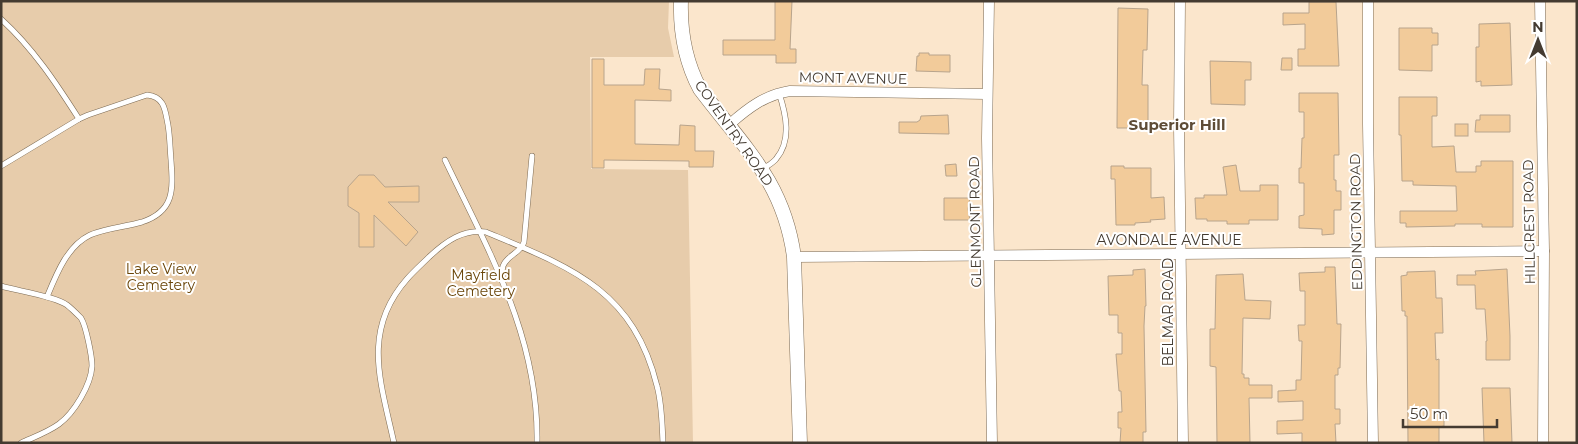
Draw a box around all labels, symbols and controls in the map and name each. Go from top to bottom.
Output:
north arrow [1513,15,1563,65]
text: N [1532,18,1544,36]
street label: MONT AVENUE [799,68,907,88]
street label: COVENTRY ROAD [691,77,777,189]
district label: Superior Hill [1129,115,1225,134]
street label: EDDINGTON ROAD [1346,153,1366,291]
street label: GLENMONT ROAD [965,156,985,288]
street label: HILLCREST ROAD [1519,159,1539,285]
street label: AVONDALE AVENUE [1096,231,1242,249]
street label: BELMAR ROAD [1159,258,1177,366]
park label: Lake View Cemetery [126,260,197,294]
park label: Mayfield Cemetery [447,266,516,300]
scale bar [1403,396,1497,428]
text: 50 m [1410,404,1448,423]

